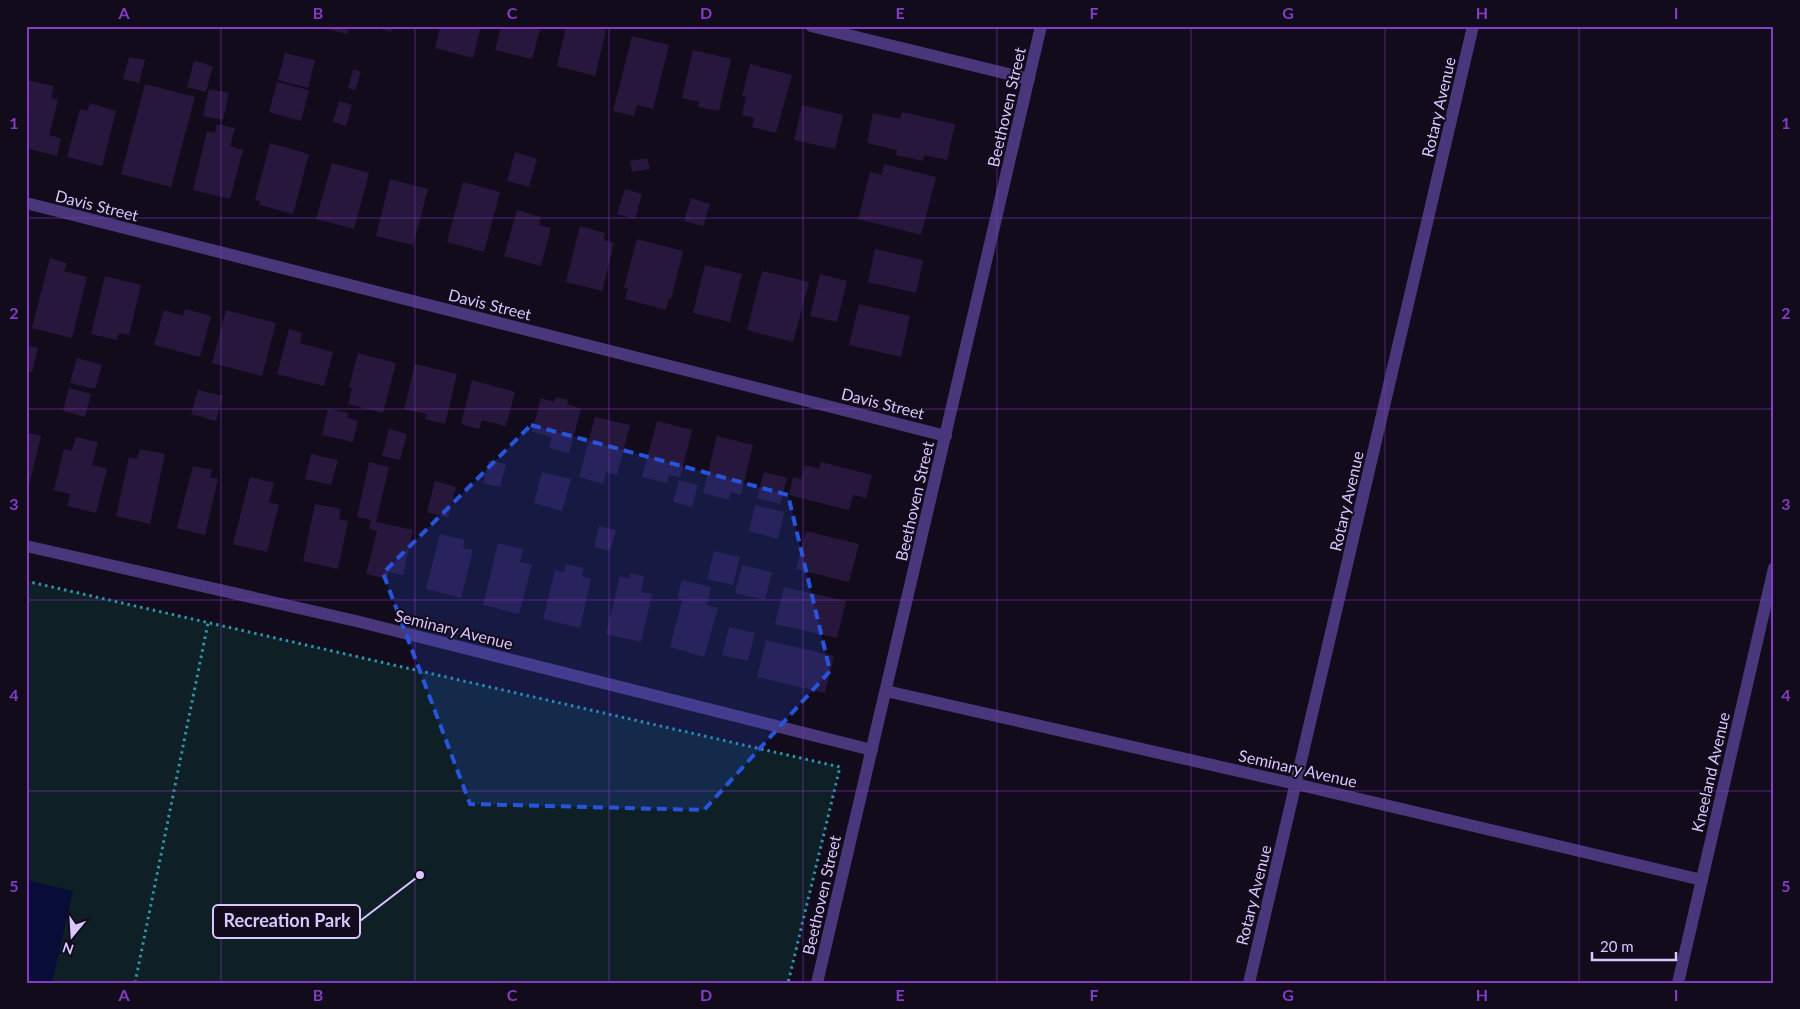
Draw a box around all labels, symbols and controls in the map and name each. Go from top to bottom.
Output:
text: A [117,3,130,22]
text: B [313,3,323,22]
text: C [507,3,518,22]
text: D [700,3,712,22]
text: E [895,3,905,22]
text: F [1089,3,1099,22]
text: G [1282,3,1294,22]
text: H [1476,3,1488,22]
text: I [1674,3,1678,22]
street label: Beethoven Street [983,45,1029,169]
street label: Rotary Avenue [1417,55,1459,159]
text: 1 [9,113,19,132]
text: 1 [1781,113,1791,132]
street label: Davis Street [53,186,141,225]
street label: Davis Street [446,285,534,324]
text: 2 [9,303,19,322]
text: 2 [1781,303,1791,322]
street label: Davis Street [839,384,927,423]
street label: Beethoven Street [891,439,937,563]
street label: Rotary Avenue [1325,449,1367,553]
text: 3 [9,494,19,513]
text: 3 [1781,494,1791,513]
street label: Seminary Avenue [393,605,515,653]
text: 4 [9,685,19,704]
text: 4 [1781,685,1791,704]
street label: Kneeland Avenue [1687,710,1733,834]
street label: Seminary Avenue [1237,745,1359,791]
street label: Beethoven Street [798,833,844,957]
street label: Rotary Avenue [1231,843,1275,947]
text: 5 [9,876,19,895]
text: 5 [1781,876,1791,895]
callout: Recreation Park [213,905,360,938]
text: Recreation Park [223,909,351,931]
north arrow [48,912,98,962]
scale bar [1592,929,1676,961]
text: 20 m [1600,937,1634,955]
text: N [60,939,76,959]
text: A [117,985,130,1004]
text: B [313,985,323,1004]
text: C [507,985,518,1004]
text: D [700,985,712,1004]
text: E [895,985,905,1004]
text: F [1089,985,1099,1004]
text: G [1282,985,1294,1004]
text: H [1476,985,1488,1004]
text: I [1674,985,1678,1004]

